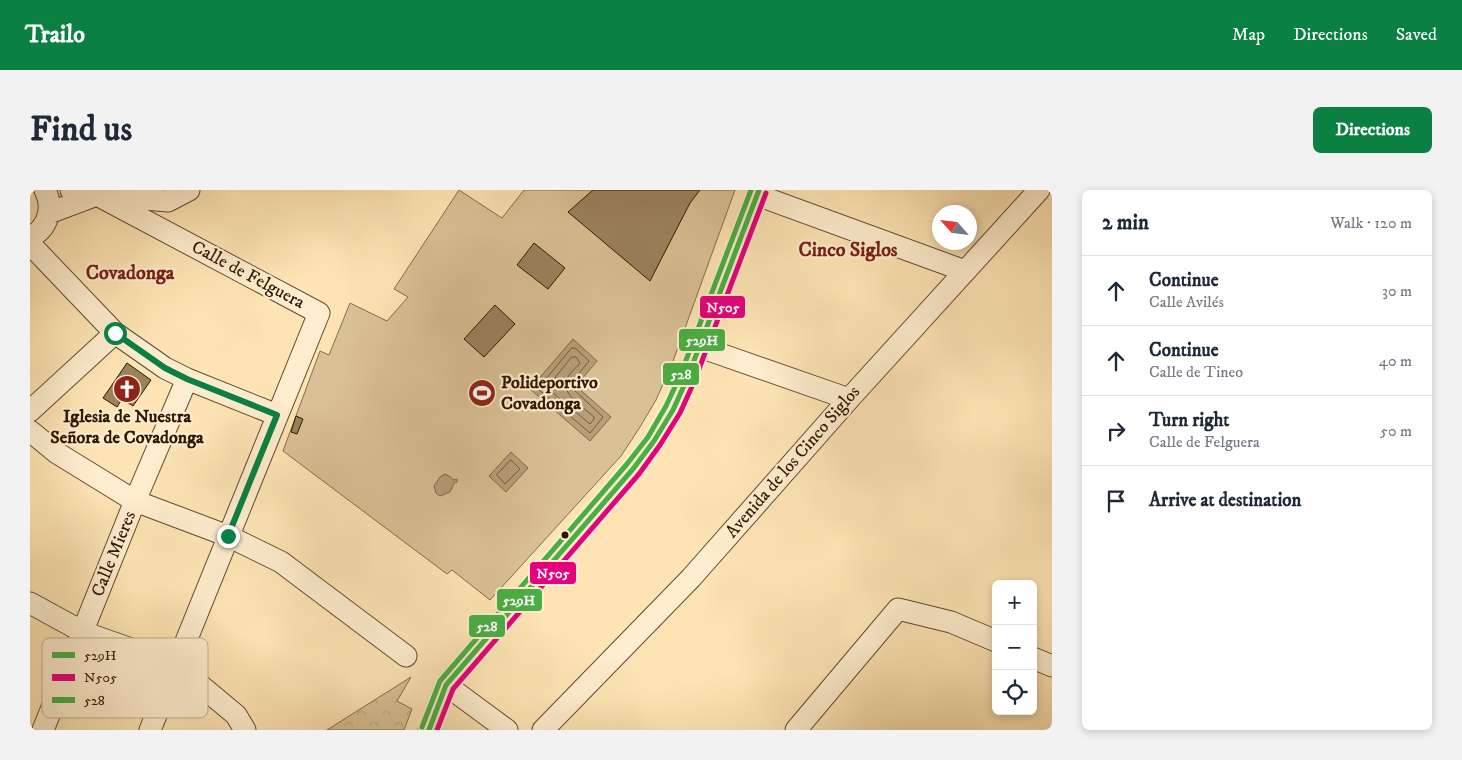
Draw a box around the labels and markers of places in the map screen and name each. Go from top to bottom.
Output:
place label: Polideportivo Covadonga [501,372,598,415]
church icon: Iglesia de Nuestra Señora de Covadonga [112,374,142,404]
sports icon: Polideportivo Covadonga [467,378,497,408]
place label: Iglesia de Nuestra Señora de Covadonga [50,406,204,449]
unlabelled marker [560,530,570,540]

